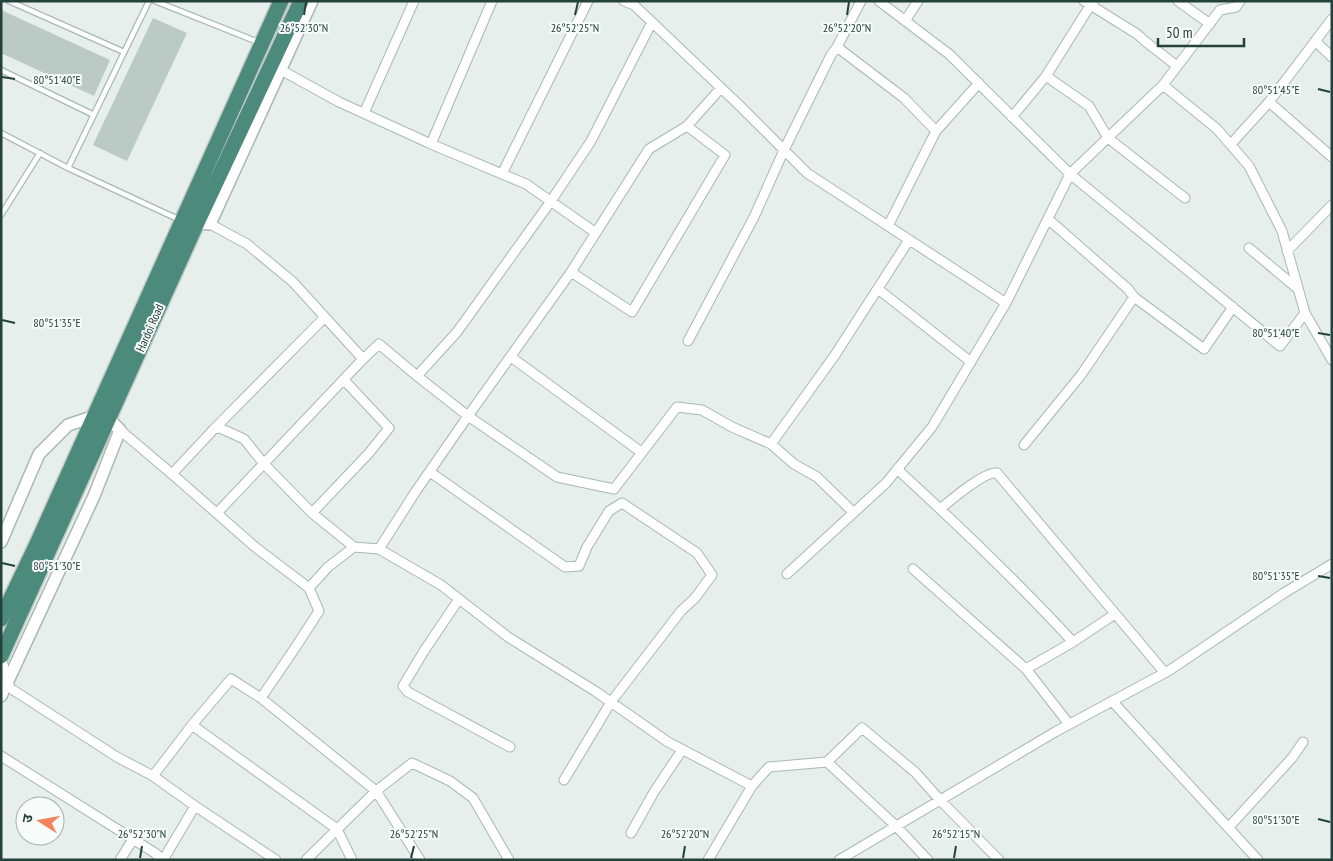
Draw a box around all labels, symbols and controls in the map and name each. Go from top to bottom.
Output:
scale bar [1158,15,1244,47]
text: 26°52'30"N [280,20,328,35]
text: 26°52'25"N [551,20,599,35]
text: 26°52'20"N [823,20,871,35]
text: 50 m [1166,23,1192,42]
text: 80°51'40"E [33,72,81,87]
text: 80°51'45"E [1252,82,1300,97]
street label: Hardoi Road [132,302,167,354]
text: 80°51'35"E [33,315,81,330]
text: 80°51'40"E [1252,325,1300,340]
text: 80°51'30"E [33,558,81,573]
text: 80°51'35"E [1252,568,1300,583]
north arrow [15,796,65,846]
text: उ [18,812,37,824]
text: 80°51'30"E [1252,812,1300,827]
text: 26°52'30"N [118,826,166,841]
text: 26°52'25"N [390,826,438,841]
text: 26°52'20"N [661,826,709,841]
text: 26°52'15"N [932,826,980,841]

